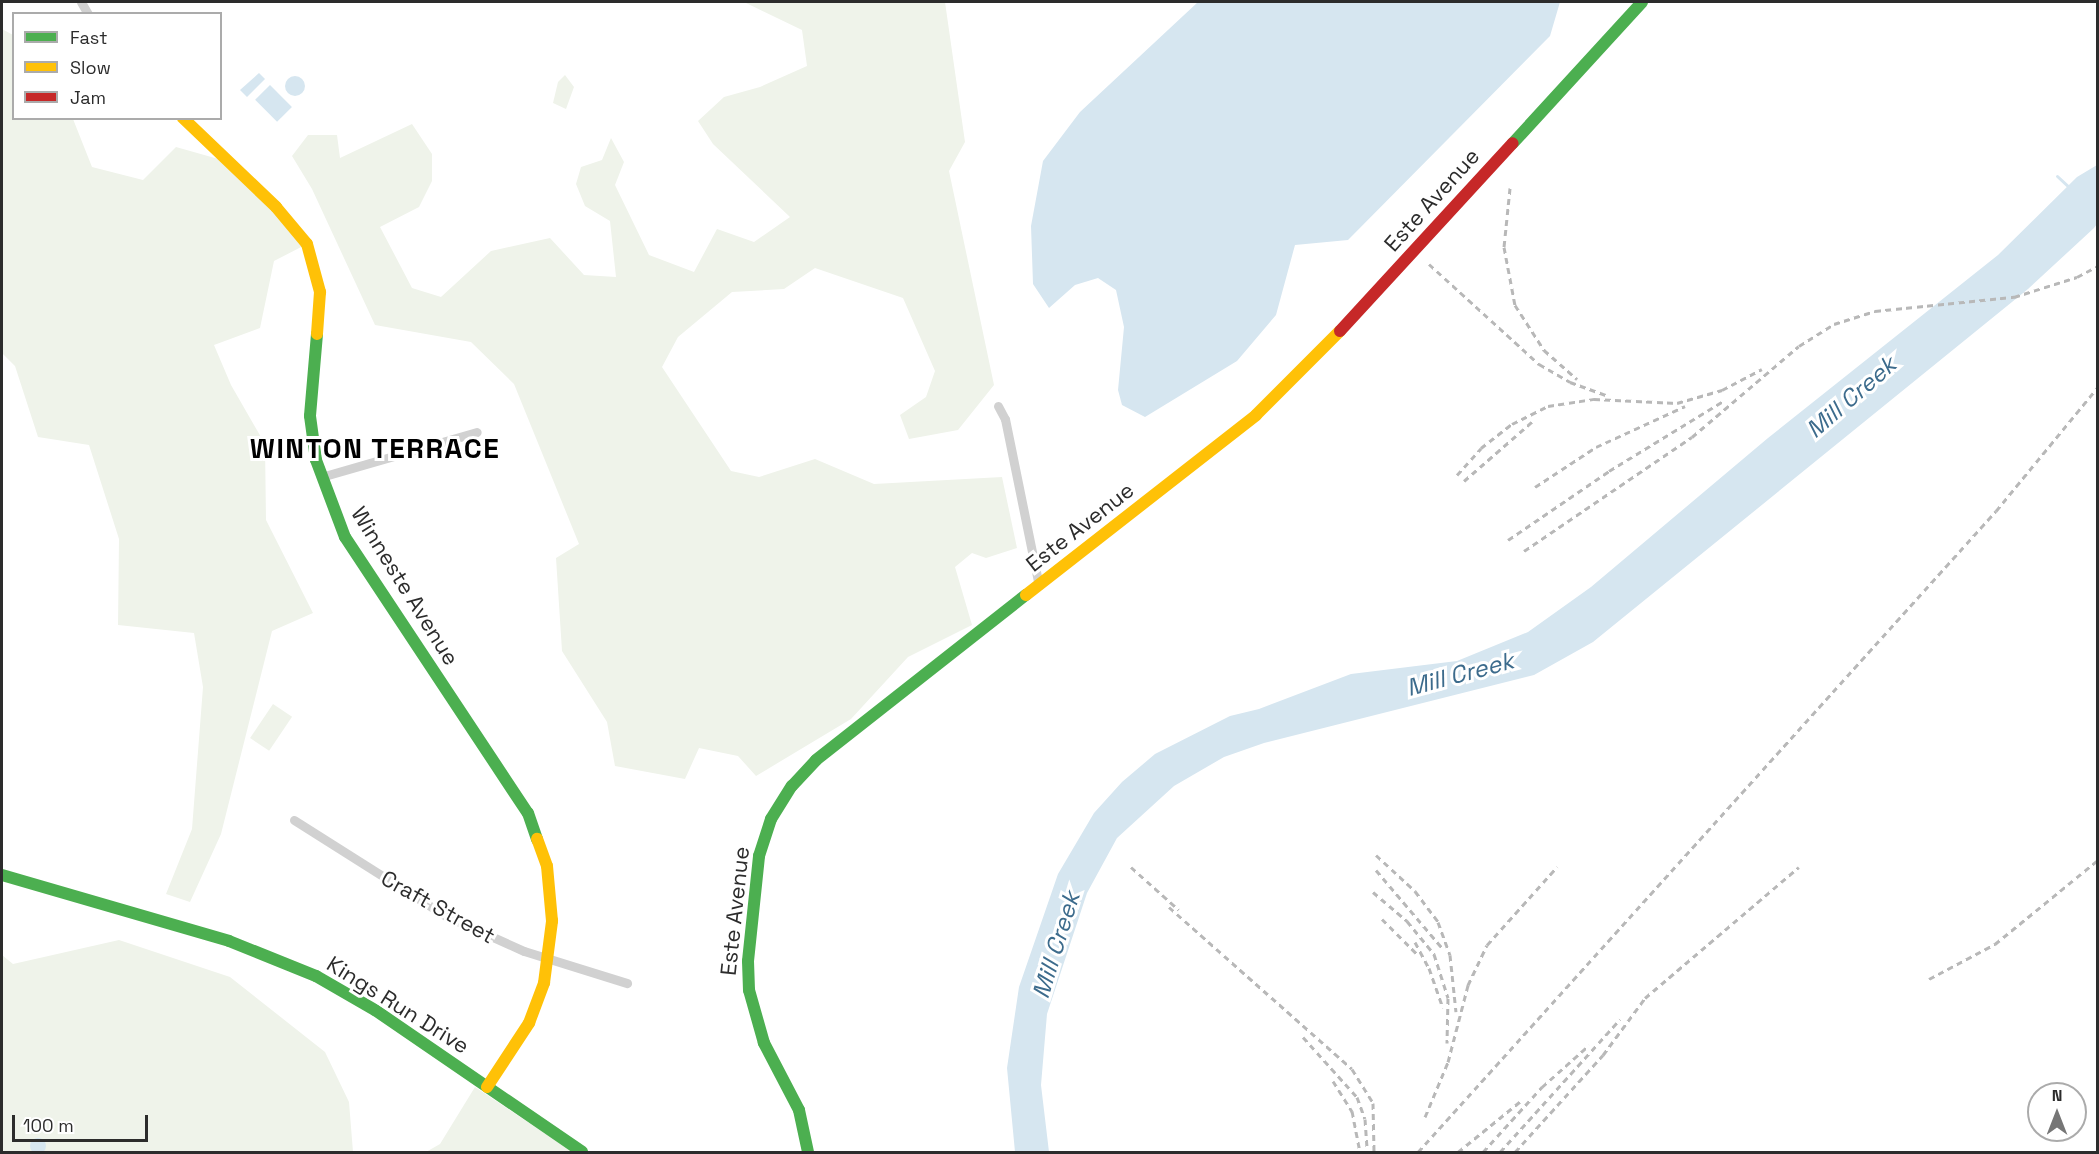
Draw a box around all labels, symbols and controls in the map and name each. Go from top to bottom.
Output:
legend [12,12,222,120]
text: Fast [70,26,107,49]
text: Slow [70,56,111,79]
text: Jam [70,86,106,109]
street label: Este Avenue [1379,143,1485,257]
water label: Mill Creek [1800,350,1902,444]
district label: WINTON TERRACE [249,431,501,465]
street label: Este Avenue [1021,477,1139,577]
street label: Winneste Avenue [346,502,464,670]
water label: Mill Creek [1403,646,1517,702]
street label: Este Avenue [715,845,755,977]
street label: Craft Street [376,865,500,949]
water label: Mill Creek [1026,888,1086,1002]
street label: Kings Run Drive [322,951,474,1059]
north arrow [2027,1082,2087,1142]
text: N [2052,1085,2062,1106]
scale bar [15,1103,152,1141]
text: 100 m [23,1114,74,1137]

